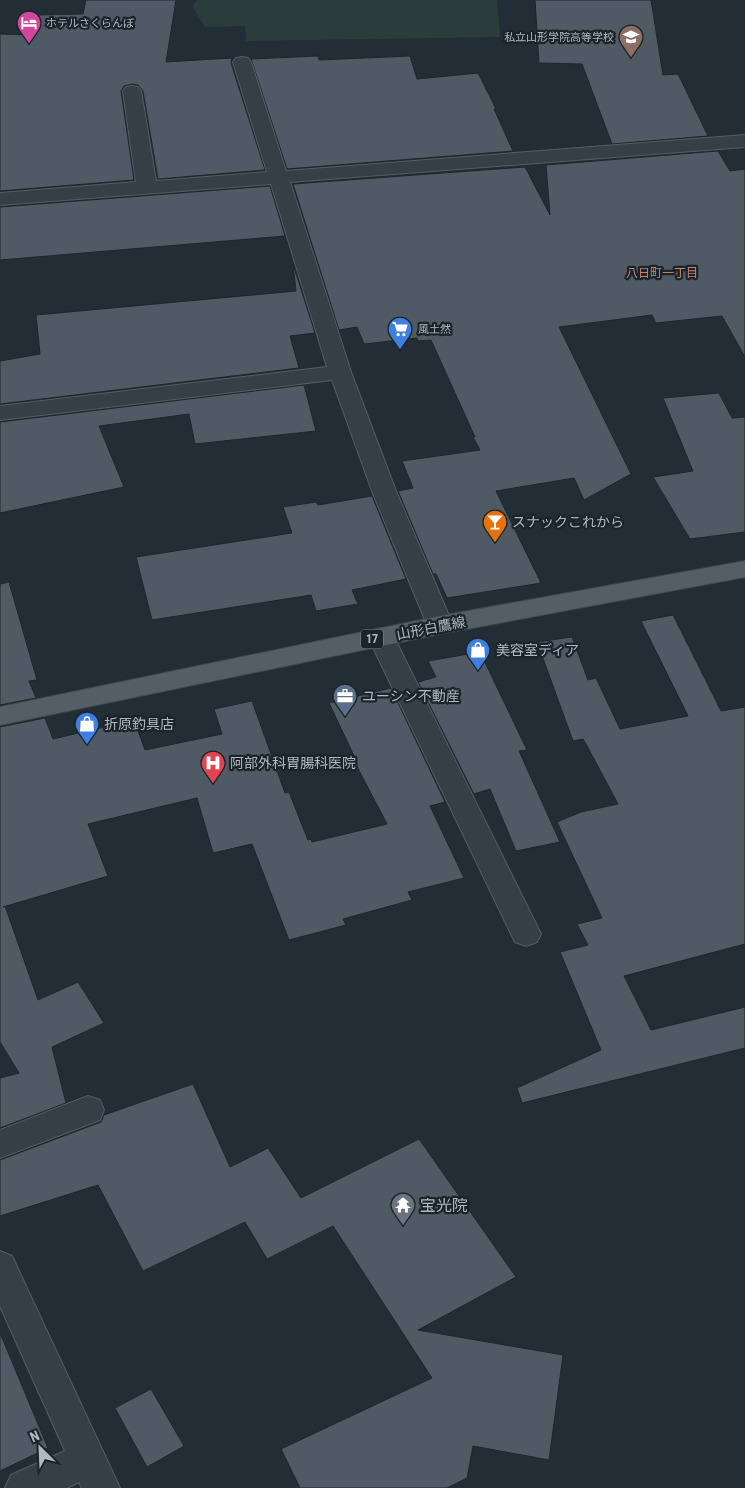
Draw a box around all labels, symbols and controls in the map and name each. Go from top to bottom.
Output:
hotel icon: ホテルさくらんぼ [16,10,42,44]
place label: ホテルさくらんぼ [46,17,134,30]
school or university icon: 私立山形学院高等学校 [618,24,644,58]
place label: 私立山形学院高等学校 [504,31,614,44]
district label: 八日町一丁目 [626,266,698,280]
supermarket icon: 風土然 [387,316,413,350]
place label: 風土然 [418,323,451,336]
bar icon: スナックこれから [482,509,508,543]
place label: スナックこれから [512,514,624,530]
street label: 山形白鷹線 [395,613,467,643]
road number: 17 [361,630,383,648]
shop icon: 美容室ディア [465,637,491,671]
place label: 美容室ディア [496,642,579,658]
office icon: ユーシン不動産 [332,683,358,717]
place label: ユーシン不動産 [362,688,460,704]
shop icon: 折原釣具店 [74,711,100,745]
place label: 折原釣具店 [104,716,174,732]
hospital icon: 阿部外科胃腸科医院 [200,750,226,784]
place label: 阿部外科胃腸科医院 [230,755,356,771]
temple icon: 宝光院 [390,1192,416,1226]
place label: 宝光院 [420,1196,468,1215]
north arrow [15,1423,65,1473]
text: N [28,1427,42,1445]

